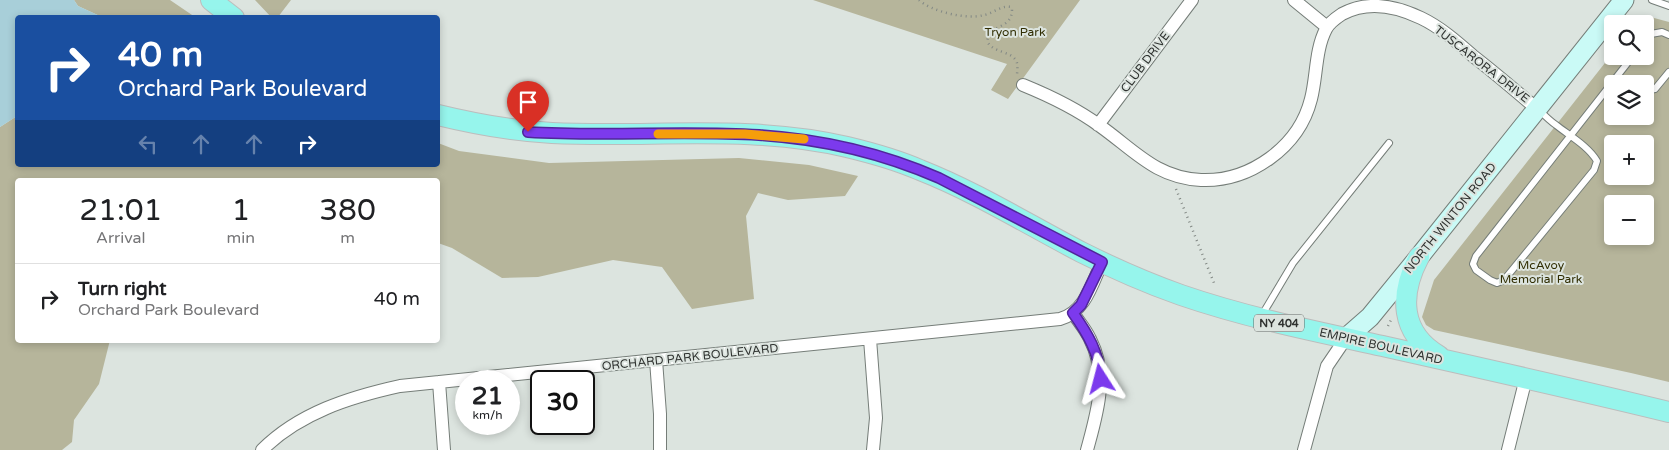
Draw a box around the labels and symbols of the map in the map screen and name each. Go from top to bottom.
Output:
street label: TUSCARORA DRIVE [1432,22,1533,106]
park label: Tryon Park [985,25,1046,39]
street label: CLUB DRIVE [1118,29,1173,95]
pin [507,81,549,132]
street label: NORTH WINTON ROAD [1401,160,1499,276]
park label: McAvoy Memorial Park [1500,258,1583,286]
road number: NY 404 [1254,314,1304,332]
street label: EMPIRE BOULEVARD [1318,325,1444,367]
street label: ORCHARD PARK BOULEVARD [601,341,779,373]
position arrow [1074,352,1126,404]
speed limit sign: 30 [530,370,595,435]

